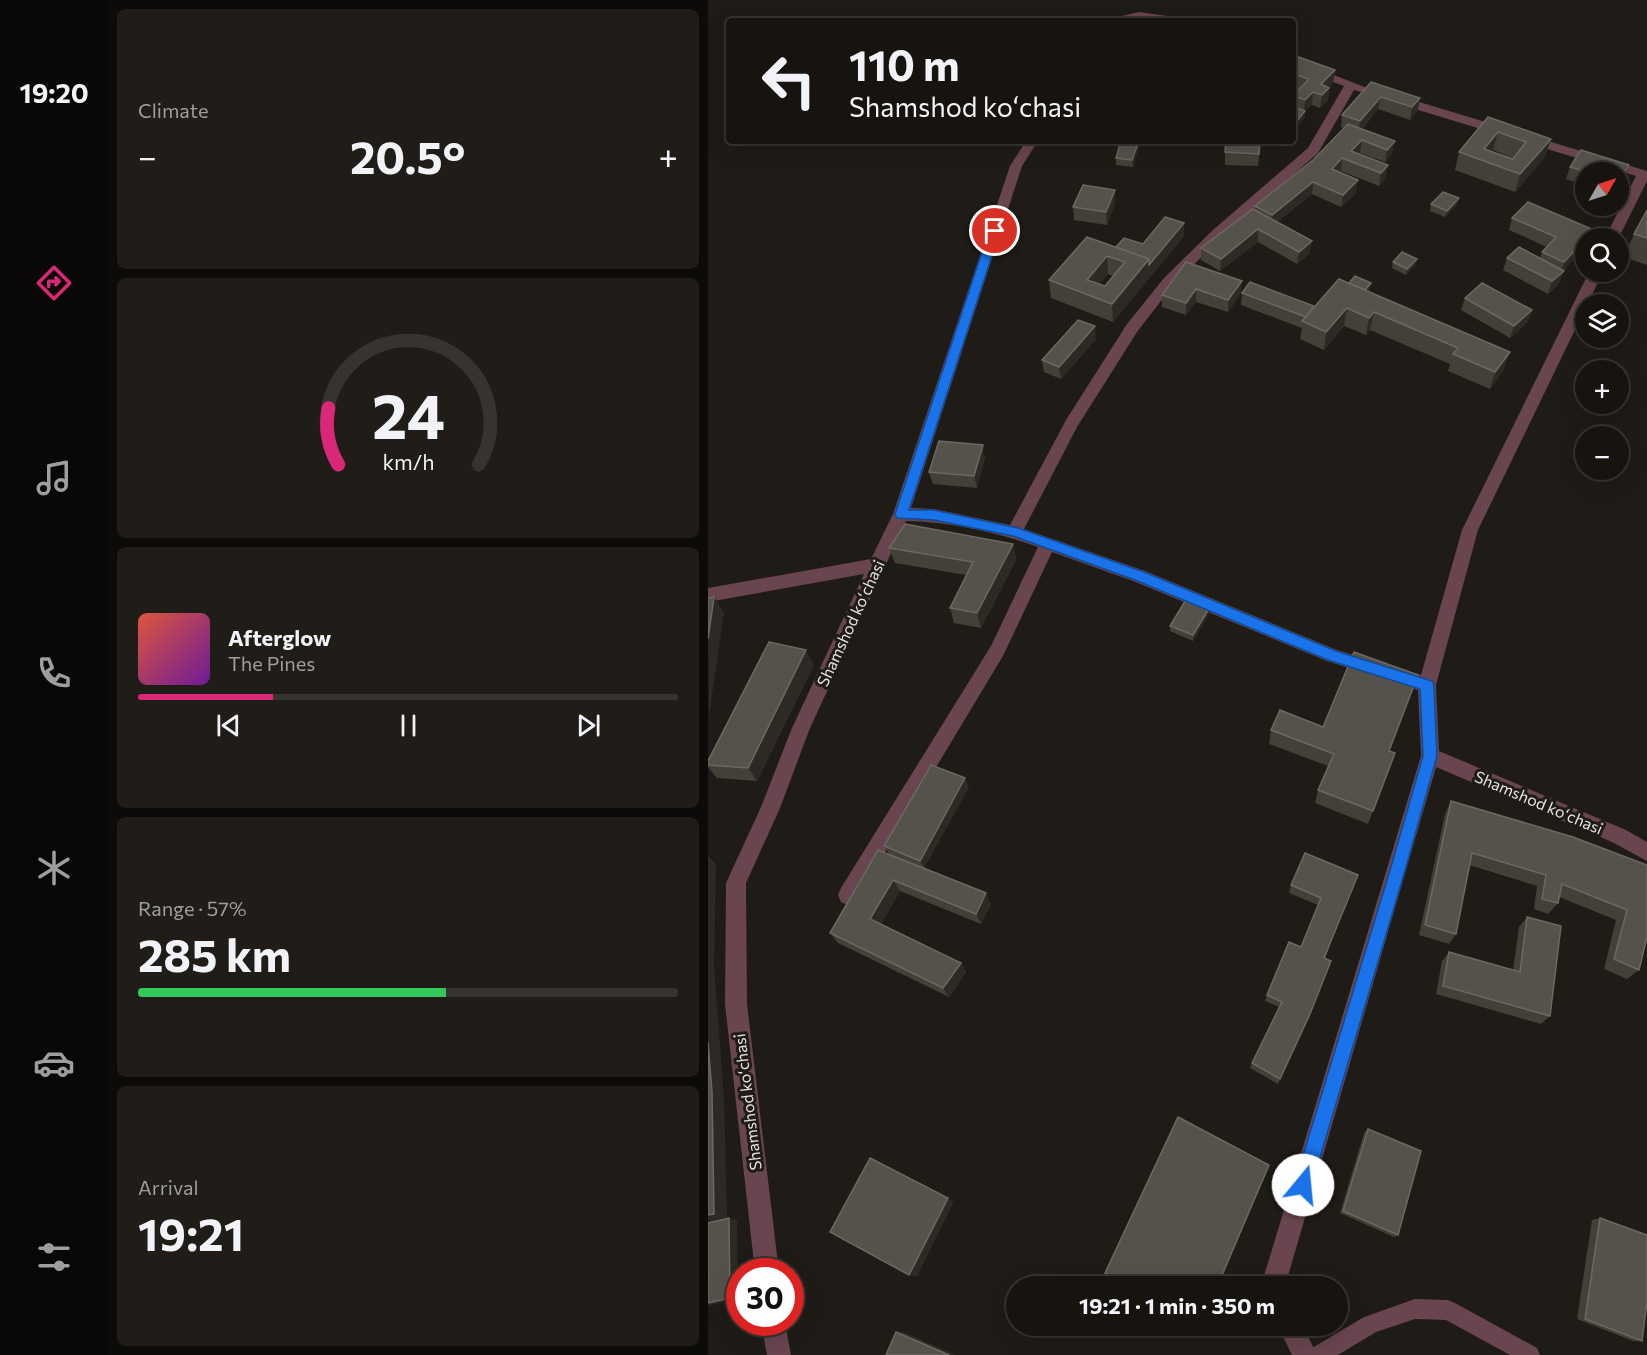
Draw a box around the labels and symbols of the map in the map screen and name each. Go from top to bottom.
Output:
north arrow [1575,162,1629,216]
pin [969,205,1020,256]
street label: Shamshod koʻchasi [812,557,888,689]
street label: Shamshod koʻchasi [1472,766,1606,838]
street label: Shamshod koʻchasi [729,1033,765,1171]
position arrow [1271,1153,1335,1217]
speed limit sign: 30 [726,1258,804,1336]

